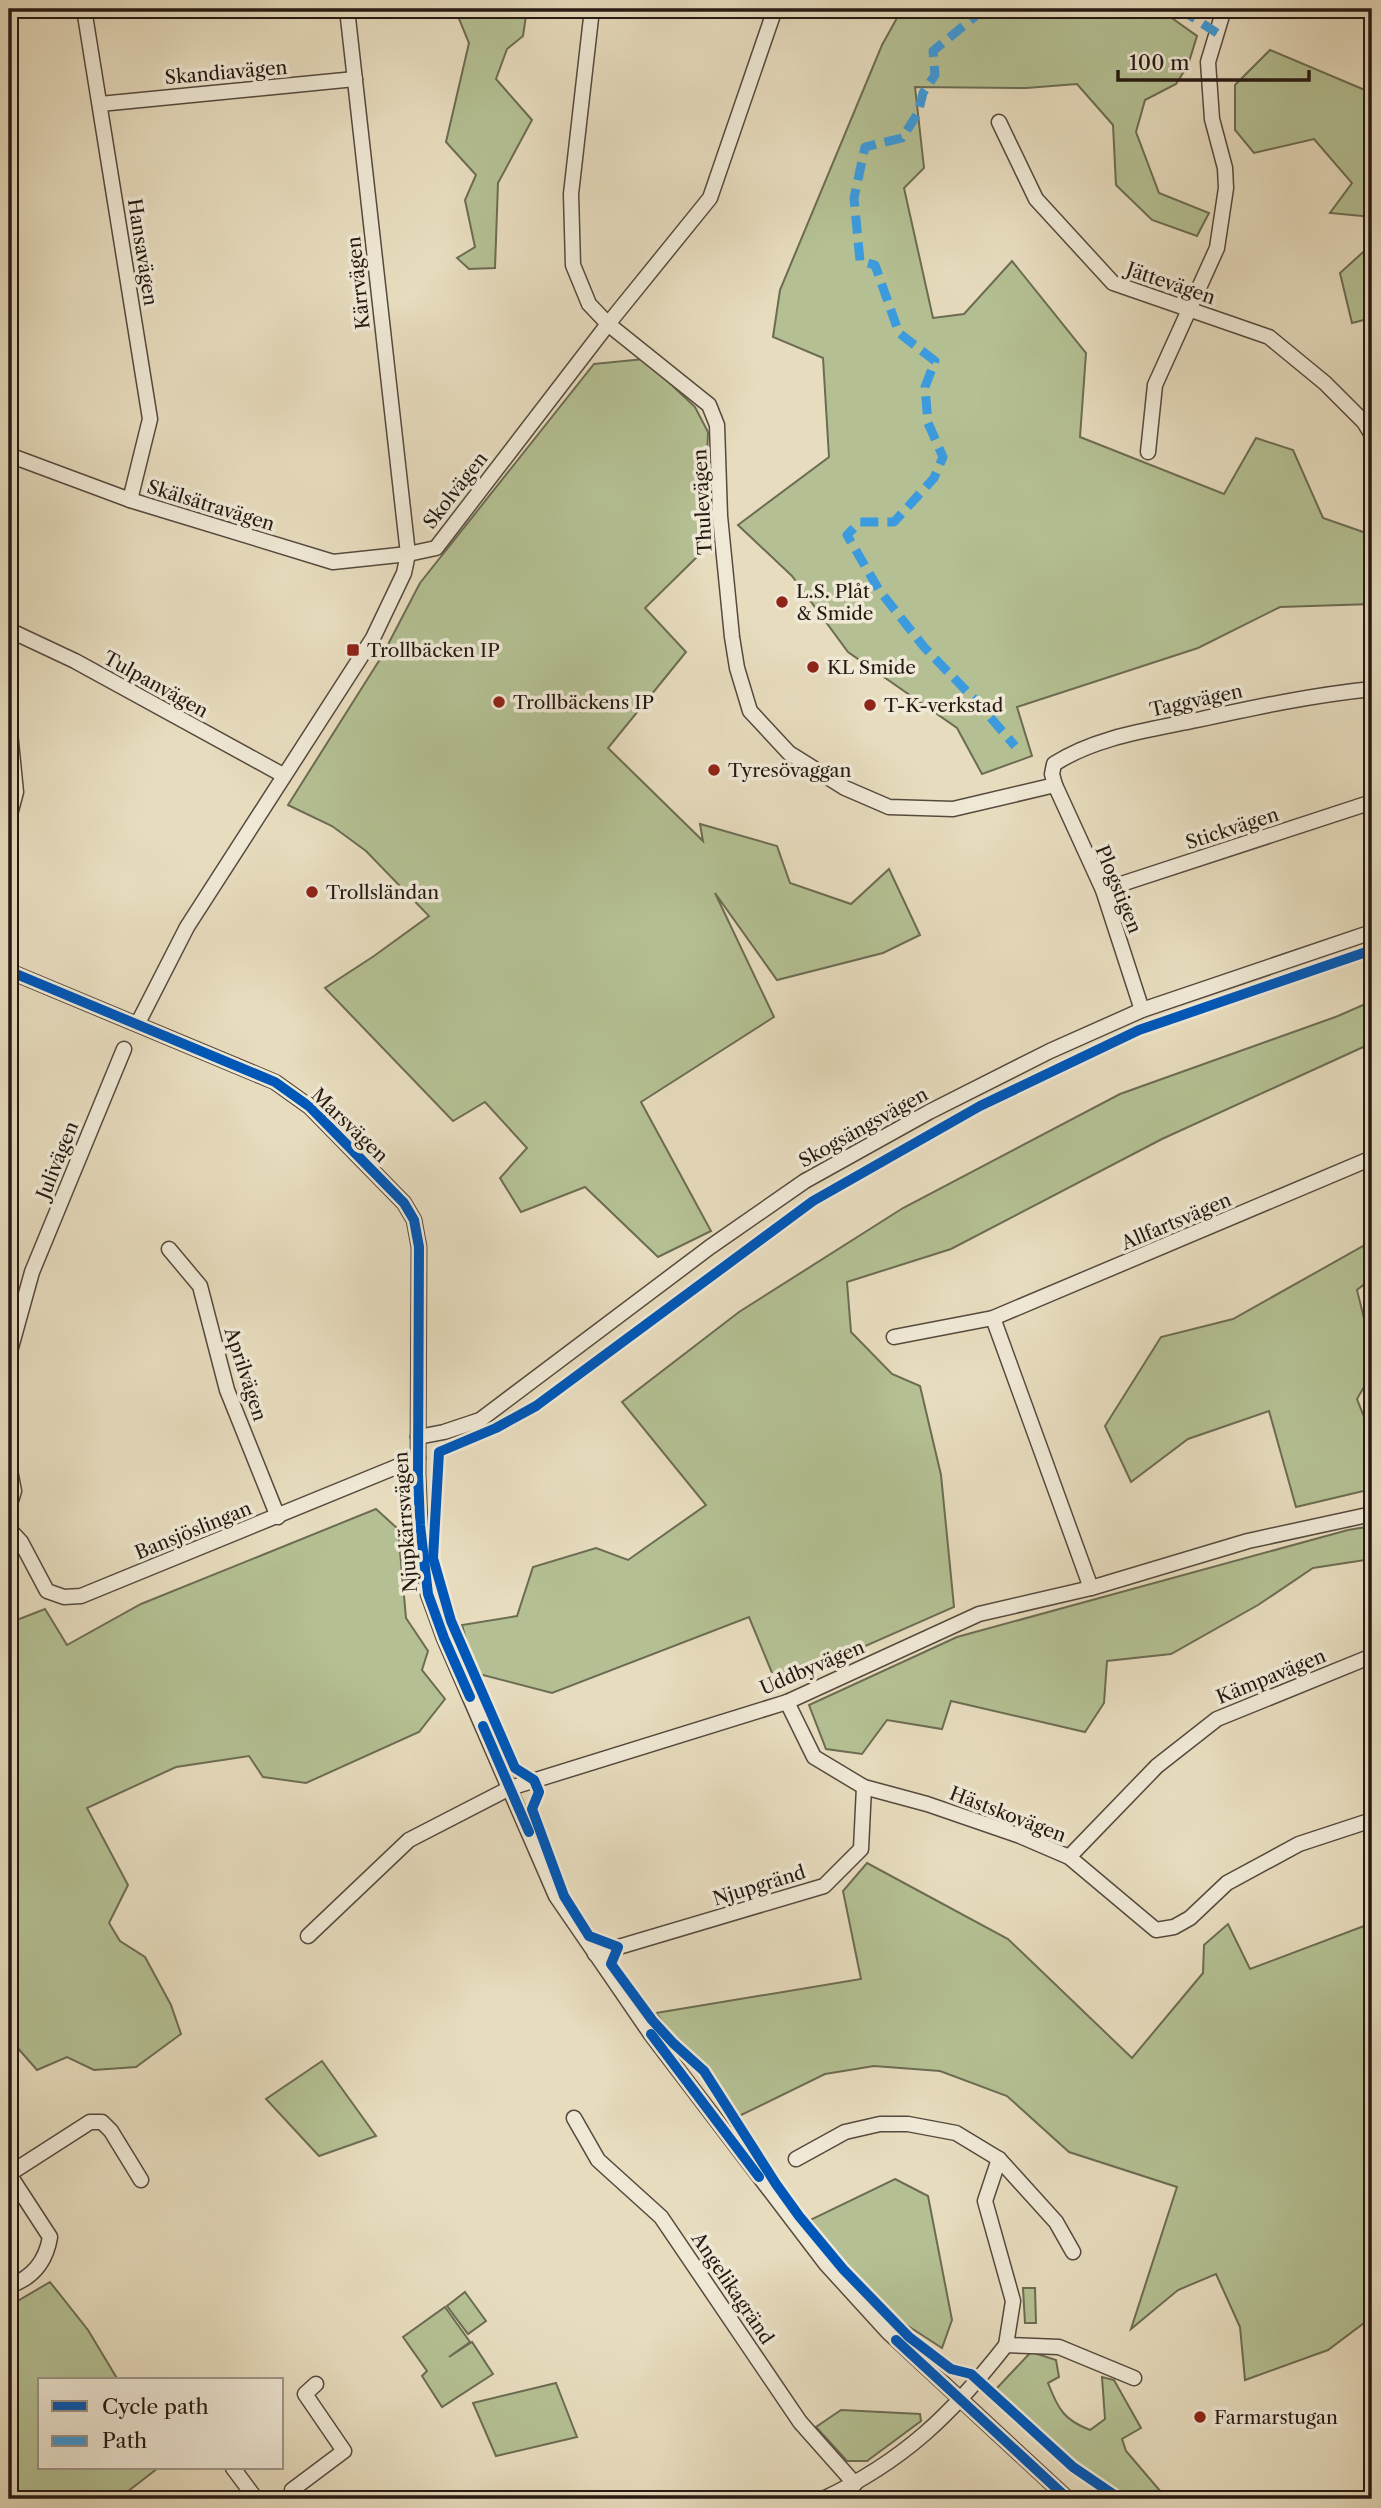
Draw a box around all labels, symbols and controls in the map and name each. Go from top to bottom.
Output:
scale bar [1118,38,1309,82]
text: 100 m [1129,50,1190,75]
street label: Skandiavägen [164,56,288,89]
street label: Hansavägen [123,197,162,307]
street label: Kärrvägen [342,235,375,330]
street label: Jättevägen [1121,257,1218,309]
street label: Skolvägen [418,447,493,533]
street label: Thulevägen [688,448,717,556]
street label: Skälsätravägen [144,475,278,536]
place label: L.S. Plåt & Smide [796,580,873,625]
marker: L.S. Plåt & Smide [774,594,790,610]
place label: Trollbäcken IP [367,639,500,662]
marker: Trollbäcken IP [345,642,361,658]
street label: Tulpanvägen [99,646,212,723]
place label: KL Smide [827,656,916,679]
marker: KL Smide [805,659,821,675]
street label: Taggvägen [1147,679,1245,722]
place label: Trollbäckens IP [513,691,654,714]
marker: Trollbäckens IP [491,694,507,710]
place label: T-K-verkstad [884,694,1004,717]
marker: T-K-verkstad [862,697,878,713]
place label: Tyresövaggan [728,759,852,782]
marker: Tyresövaggan [706,762,722,778]
street label: Stickvägen [1183,803,1282,854]
street label: Plogstigen [1090,842,1147,937]
place label: Trollsländan [326,881,439,904]
marker: Trollsländan [304,884,320,900]
street label: Skogsängsvägen [795,1082,932,1172]
street label: Marsvägen [307,1083,393,1168]
street label: Julivägen [30,1118,83,1205]
street label: Allfartsvägen [1117,1188,1235,1255]
street label: Aprilvägen [219,1323,272,1424]
street label: Njupkärrsvägen [389,1451,422,1593]
street label: Bansjöslingan [131,1497,255,1564]
street label: Uddbyvägen [757,1635,868,1700]
street label: Kämpavägen [1213,1644,1329,1709]
street label: Hästskovägen [946,1782,1069,1847]
street label: Njupgränd [710,1860,809,1910]
street label: Angelikagränd [686,2227,779,2349]
legend [38,2378,284,2470]
text: Cycle path [102,2394,209,2419]
place label: Farmarstugan [1214,2406,1338,2429]
marker: Farmarstugan [1192,2409,1208,2425]
text: Path [102,2428,147,2453]

